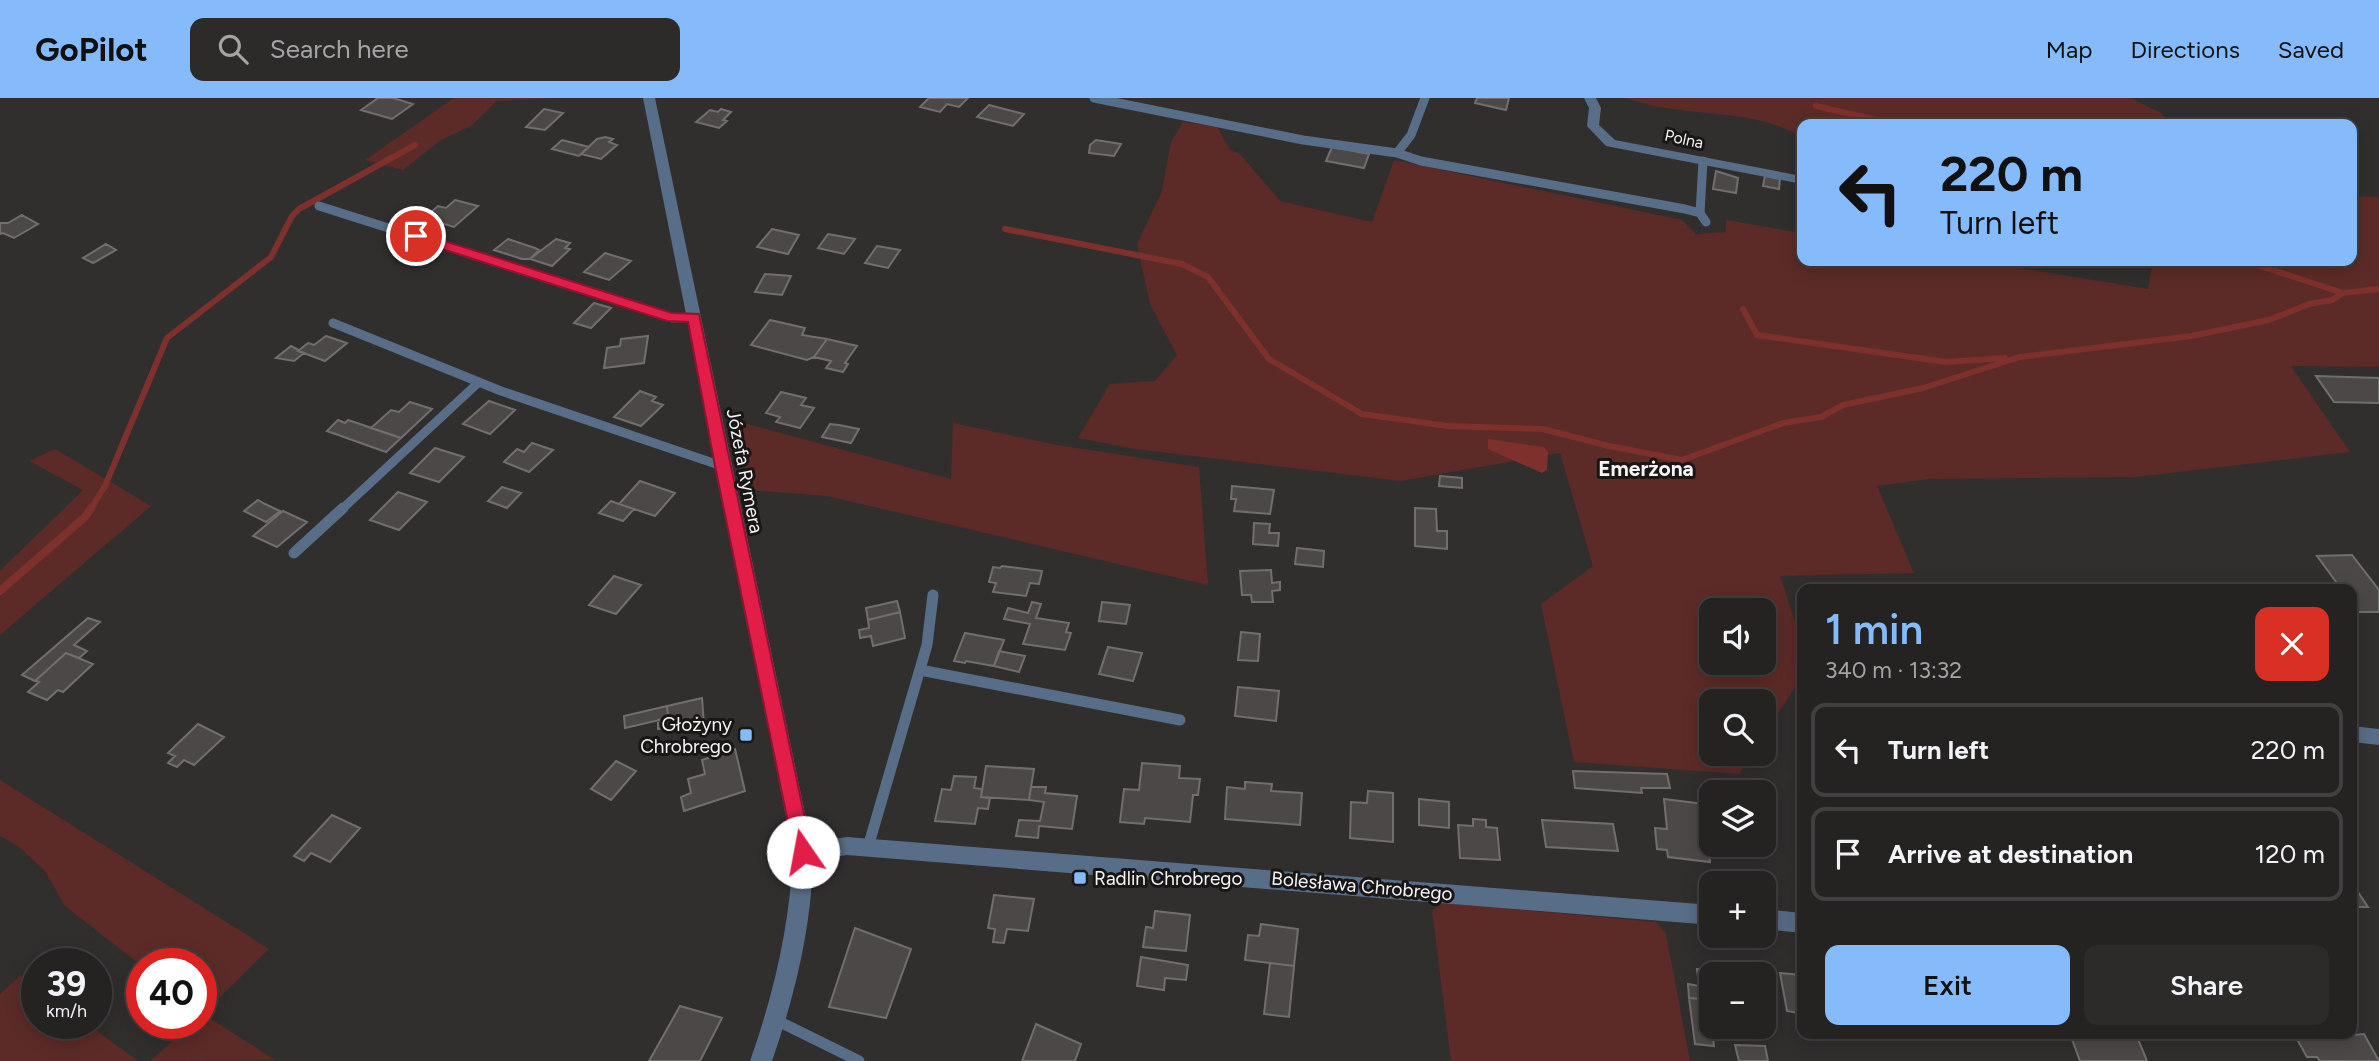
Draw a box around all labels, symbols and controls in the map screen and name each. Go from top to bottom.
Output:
search box [190,18,680,81]
text: GoPilot [35,30,148,69]
icon: search [214,30,252,68]
text: Search here [270,33,409,65]
text: Map [2046,35,2092,64]
text: Directions [2130,35,2240,64]
text: Saved [2278,35,2344,64]
street label: Polna [1663,126,1705,152]
text: 220 m [1940,144,2083,203]
icon: left [1825,147,1916,238]
text: Turn left [1940,204,2059,242]
pin [386,206,446,266]
icon: arrive [397,217,435,255]
street label: Józefa Rymera [722,407,768,535]
district label: Emerżona [1598,456,1694,481]
map controls [1699,598,1776,1039]
button: sound [1699,598,1776,675]
text: 1 min [1825,604,1923,655]
button: close [2255,607,2329,681]
text: 340 m · 13:32 [1825,656,1962,684]
button: search [1699,689,1776,766]
place label: Głożyny Chrobrego [640,713,732,758]
marker: Głożyny Chrobrego [738,727,754,743]
icon: left [1829,731,1867,769]
text: Turn left [1888,734,1989,766]
text: 220 m [2251,734,2325,766]
button: layers [1699,780,1776,857]
position arrow [766,815,840,889]
icon: arrive [1829,835,1867,873]
text: Arrive at destination [1888,838,2133,870]
text: 120 m [2255,838,2325,870]
place label: Radlin Chrobrego [1094,867,1242,890]
street label: Bolesława Chrobrego [1270,867,1454,905]
marker: Radlin Chrobrego [1072,870,1088,886]
button: + [1699,871,1776,948]
button: Exit [1825,945,2070,1025]
button: Share [2084,945,2329,1025]
speed limit sign: 40 [126,948,217,1039]
button: − [1699,962,1776,1039]
text: 39 [47,963,86,1005]
text: km/h [46,1000,87,1022]

